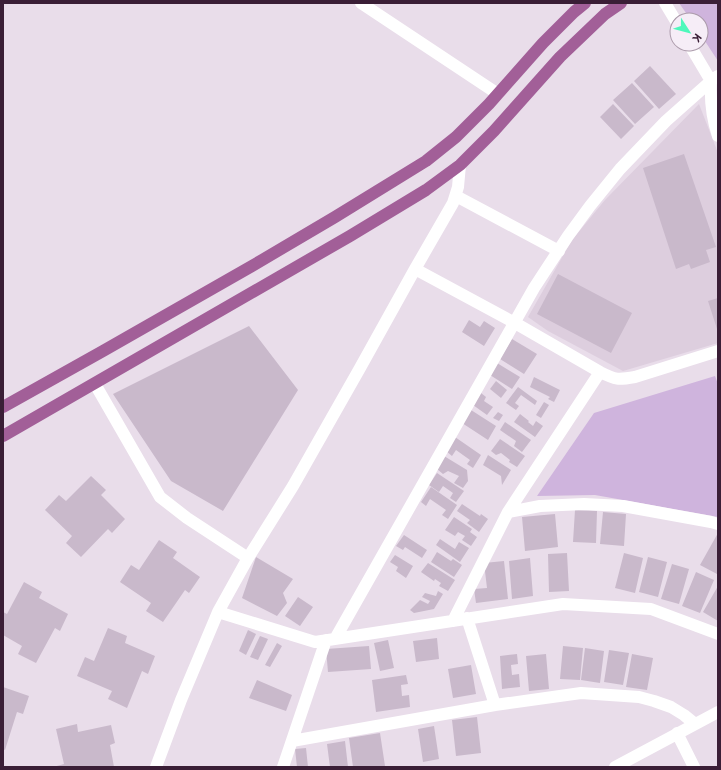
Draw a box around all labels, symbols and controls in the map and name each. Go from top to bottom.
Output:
north arrow [669,12,709,52]
text: K [689,31,704,45]

